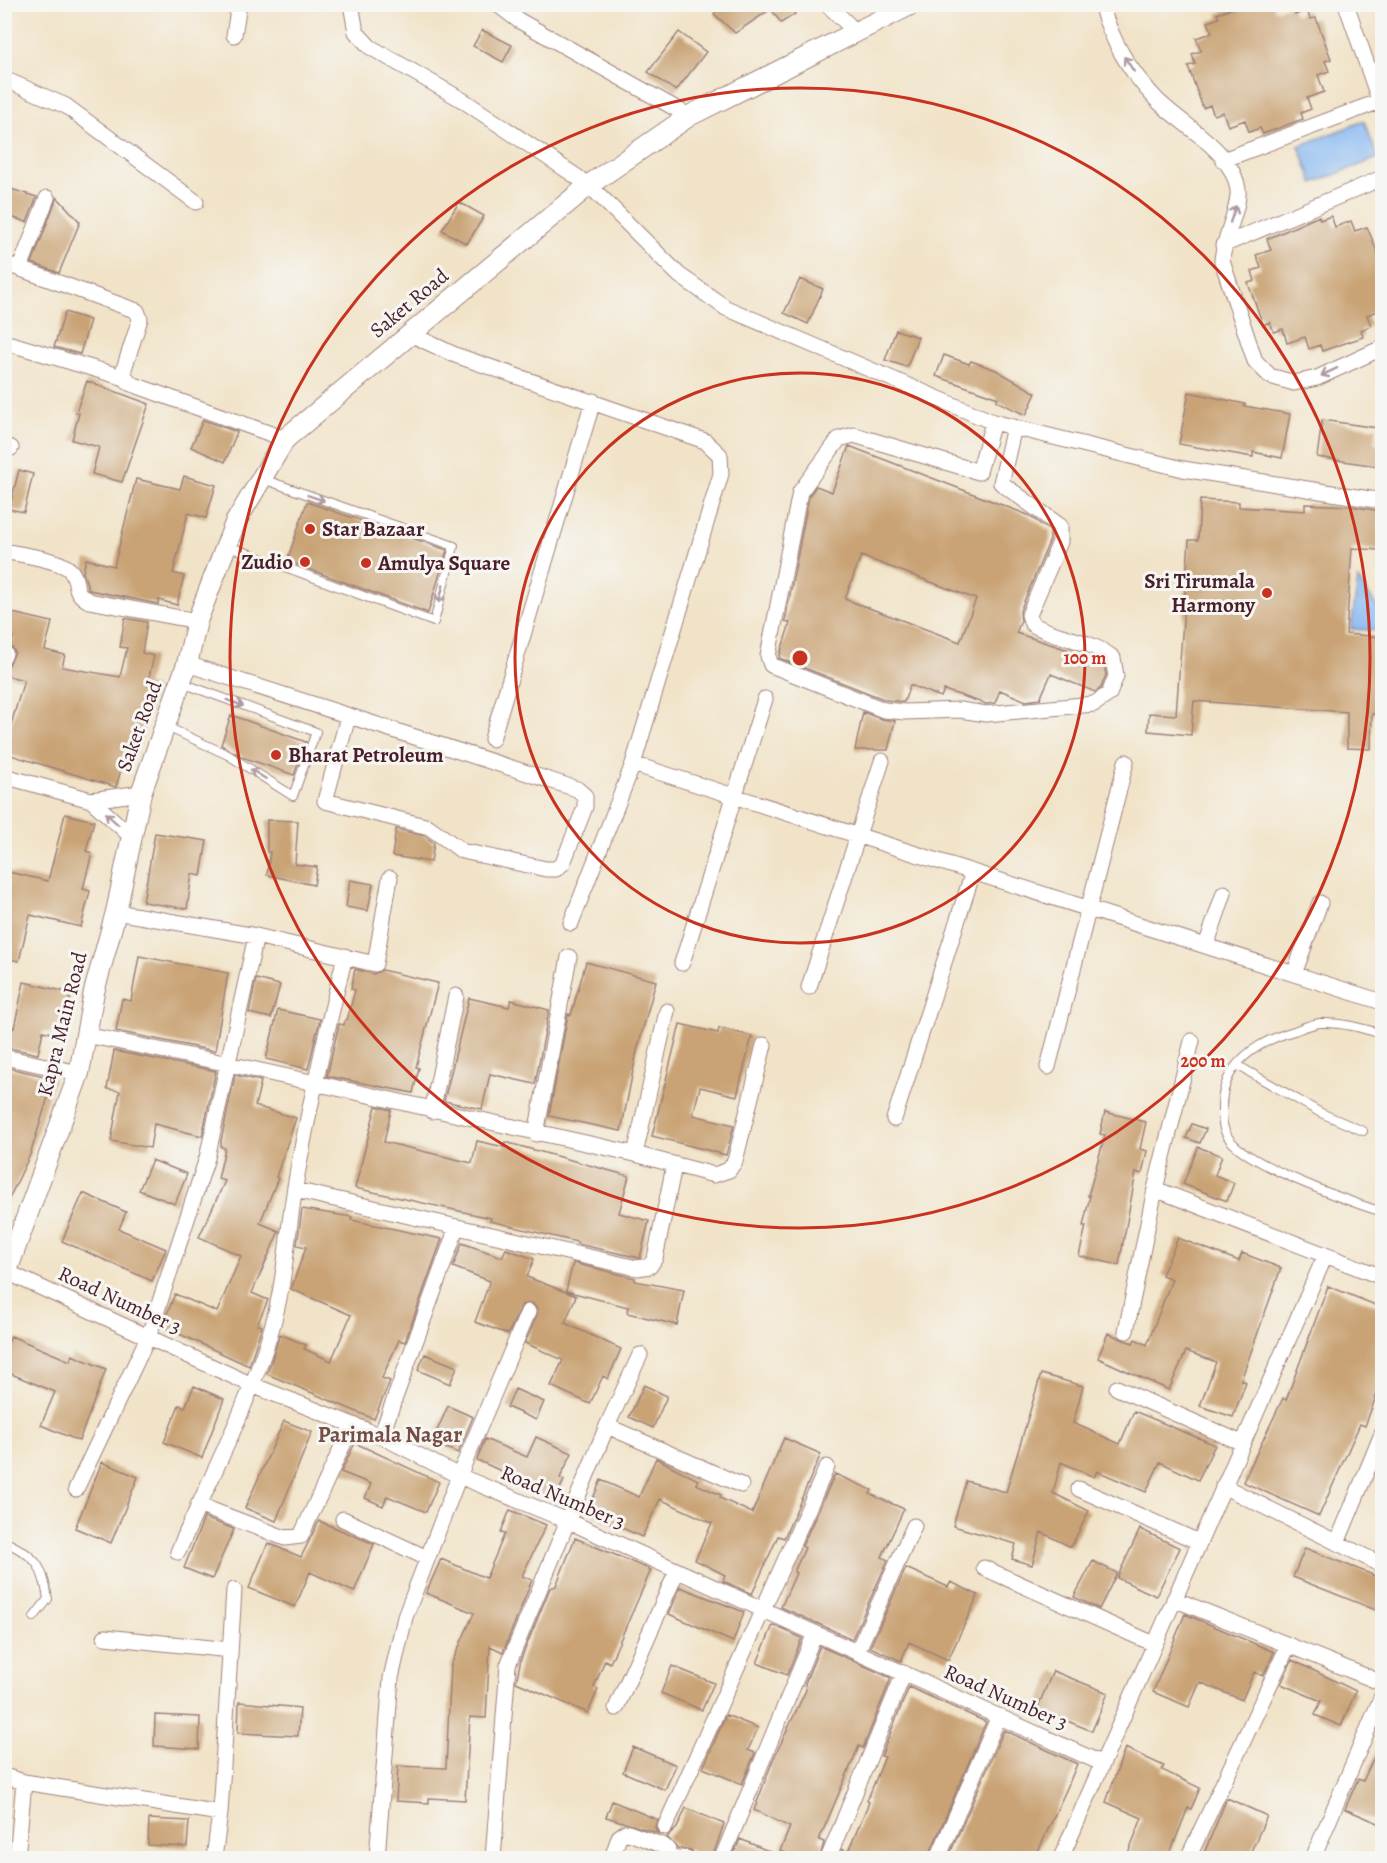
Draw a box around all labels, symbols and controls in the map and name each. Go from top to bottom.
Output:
one-way arrow [1122,56,1134,73]
one-way arrow [1228,206,1239,224]
street label: Saket Road [364,261,455,344]
one-way arrow [1321,367,1339,379]
one-way arrow [307,493,325,504]
place label: Star Bazaar [322,515,425,543]
marker: Star Bazaar [303,522,317,536]
place label: Zudio [241,548,293,576]
place label: Amulya Square [377,549,510,577]
marker: Zudio [298,555,312,569]
marker: Amulya Square [359,556,373,570]
place label: Sri Tirumala Harmony [1144,567,1256,619]
one-way arrow [435,584,447,603]
marker: Sri Tirumala Harmony [1260,586,1274,600]
text: 100 m [1064,646,1106,670]
centre of rings [790,648,810,668]
street label: Saket Road [110,676,169,775]
one-way arrow [225,698,244,709]
place label: Bharat Petroleum [288,741,444,769]
marker: Bharat Petroleum [269,748,283,762]
one-way arrow [250,768,267,780]
one-way arrow [105,812,120,826]
street label: Kapra Main Road [30,948,94,1099]
text: 200 m [1180,1049,1226,1073]
street label: Road Number 3 [54,1259,186,1341]
district label: Parimala Nagar [318,1420,462,1450]
street label: Road Number 3 [496,1458,630,1536]
street label: Road Number 3 [940,1657,1072,1737]

